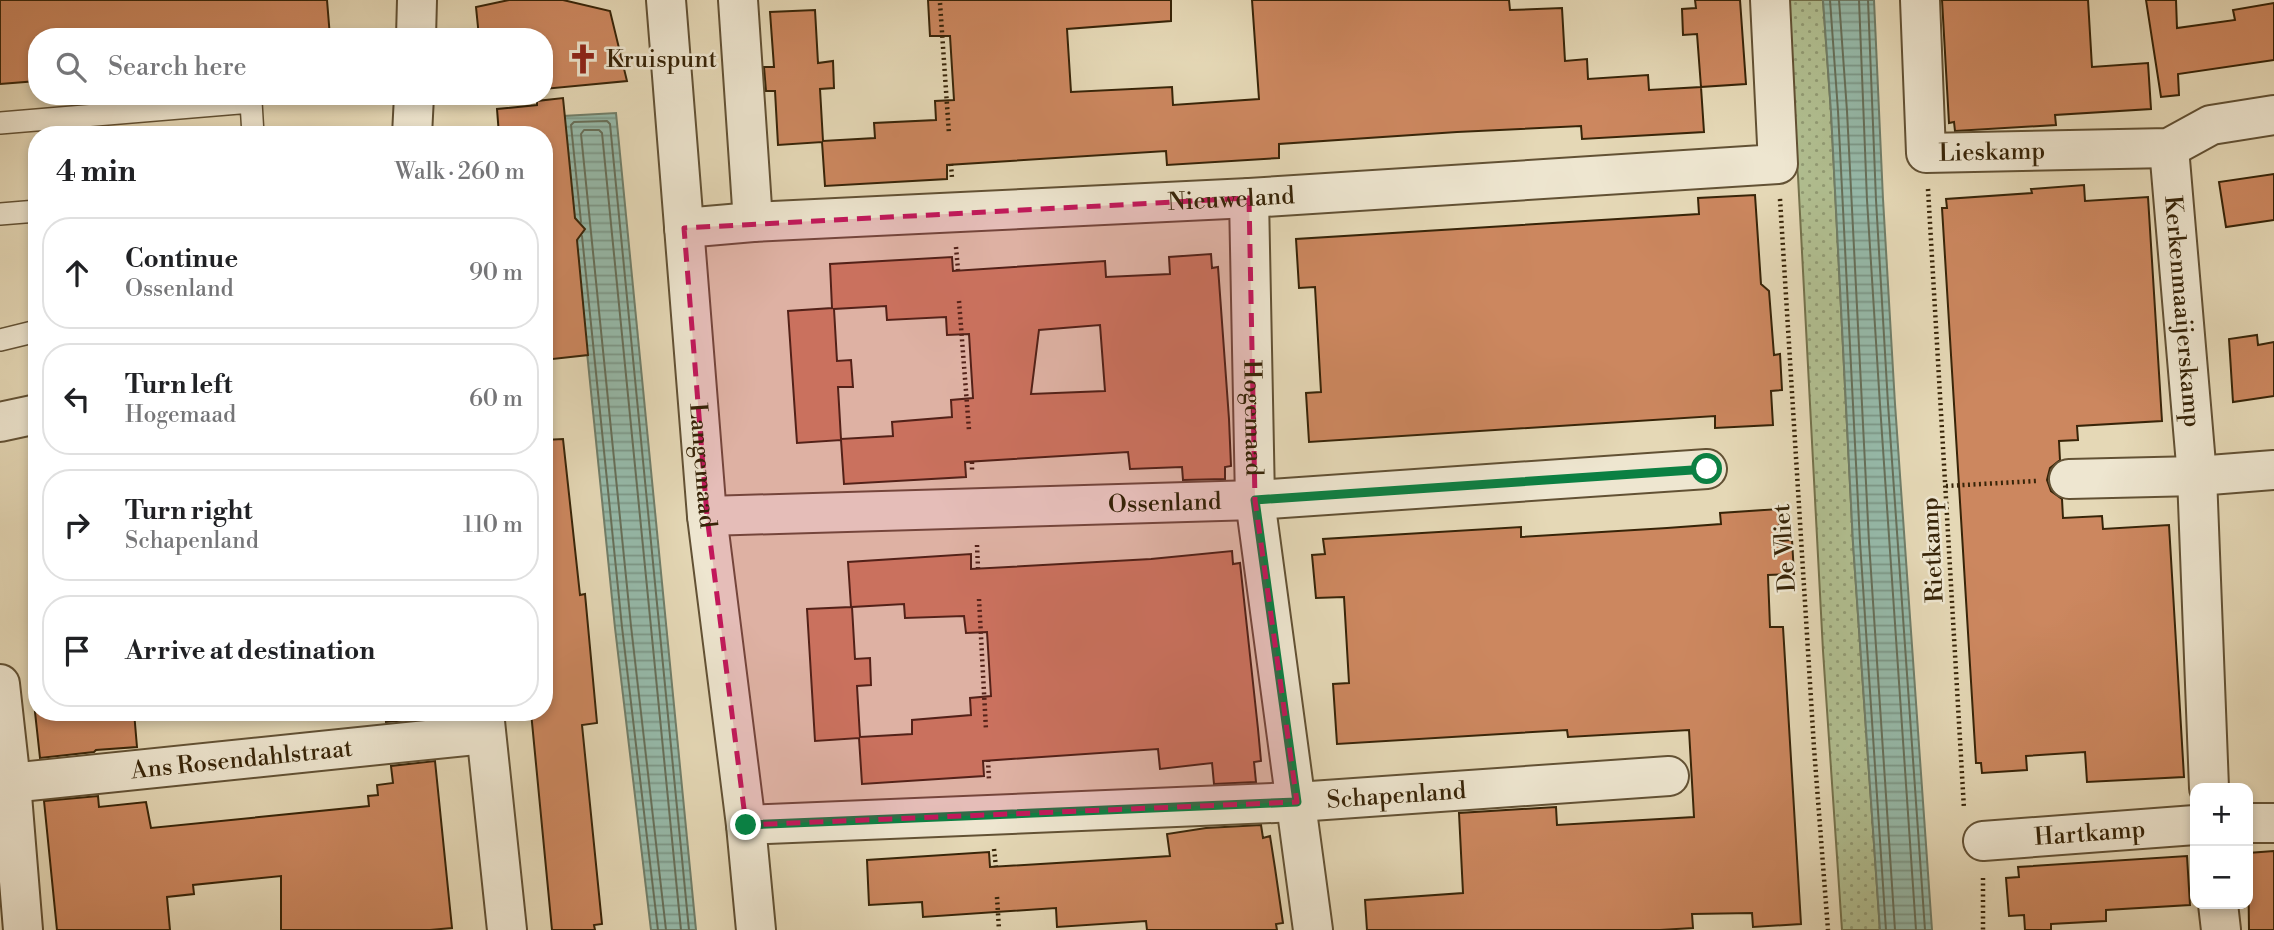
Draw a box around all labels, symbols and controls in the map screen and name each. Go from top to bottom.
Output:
search box [28,28,553,105]
church icon: Kruispunt [566,42,600,76]
place label: Kruispunt [606,45,718,75]
icon: search [52,48,90,86]
text: Search here [108,51,247,83]
street label: Lieskamp [1938,137,2046,169]
text: 4 min [56,153,136,191]
text: Walk · 260 m [395,158,525,186]
street label: Nieuweland [1167,181,1296,218]
street label: Kerkenmaaijerskamp [2157,194,2207,429]
text: Continue [125,243,238,275]
icon: ahead [58,254,96,292]
text: 90 m [469,259,523,287]
text: Ossenland [125,275,234,303]
street label: Hogemaad [1236,360,1269,477]
text: Turn left [125,369,233,401]
icon: left [58,380,96,418]
text: 60 m [469,385,523,413]
text: Hogemaad [125,401,236,429]
street label: Langemaad [682,402,722,530]
route start [1691,453,1722,484]
street label: Ossenland [1108,487,1222,520]
text: Turn right [125,495,253,527]
street label: Rietkamp [1915,497,1951,603]
street label: De Vliet [1767,502,1803,593]
icon: right [58,506,96,544]
text: 110 m [463,511,523,539]
text: Schapenland [125,527,259,555]
icon: arrive [58,632,96,670]
text: Arrive at destination [125,635,375,667]
street label: Ans Rosendahlstraat [129,734,355,787]
street label: Schapenland [1326,776,1467,816]
map controls [2190,783,2253,909]
button: + [2190,783,2253,846]
route end [730,809,761,840]
street label: Hartkamp [2033,815,2146,853]
button: − [2190,846,2253,909]

